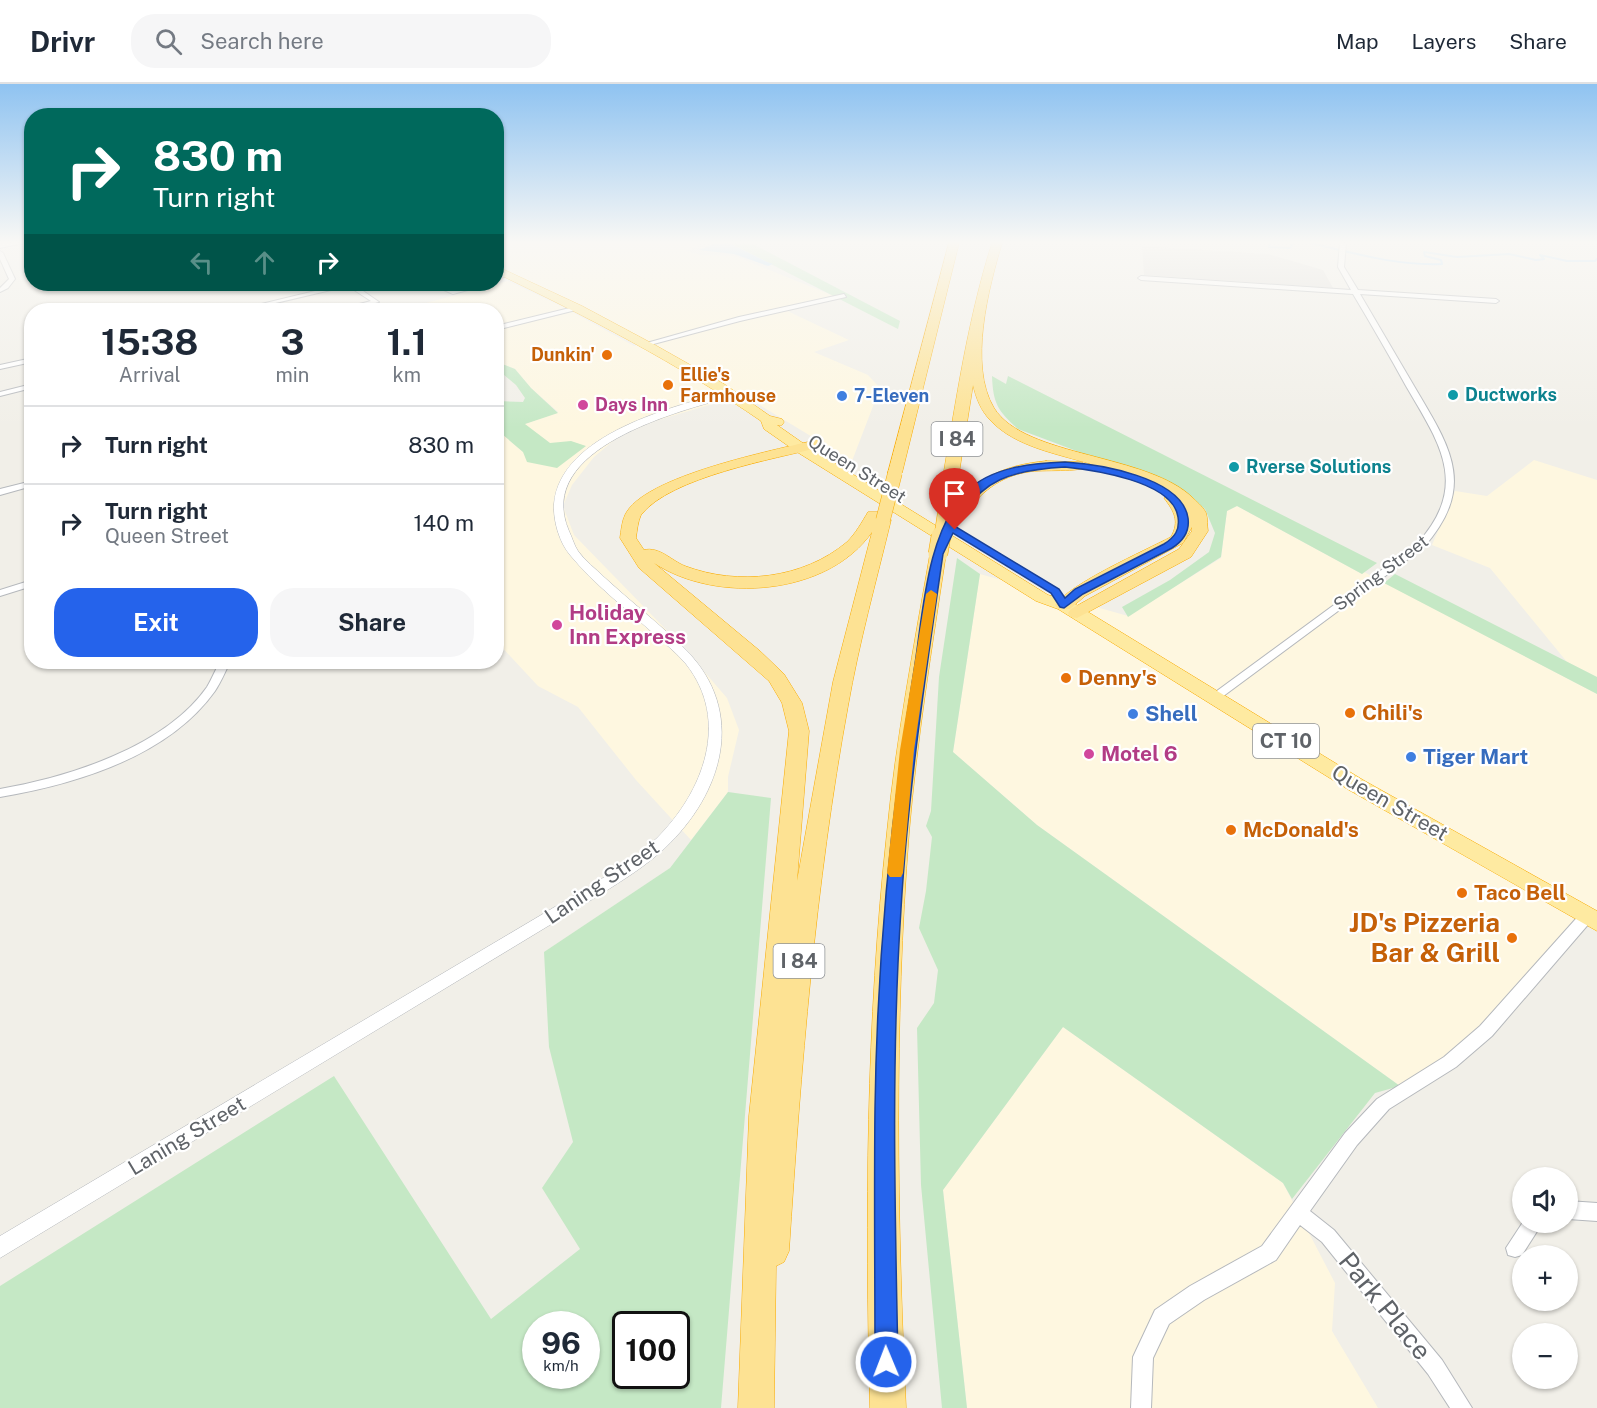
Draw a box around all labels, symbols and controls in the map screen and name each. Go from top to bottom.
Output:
search box [131,14,551,68]
text: Drivr [30,25,95,58]
icon: search [152,25,185,58]
text: Search here [200,28,324,54]
text: Map [1336,29,1379,54]
text: Layers [1412,29,1476,54]
text: Share [1509,29,1567,54]
text: 830 m [153,131,283,180]
icon: right [54,132,132,210]
text: Turn right [153,181,276,213]
icon: left [185,246,218,279]
icon: ahead [248,246,281,279]
icon: right [311,246,344,279]
text: 15:38 [101,321,198,363]
text: 3 [280,321,304,363]
text: 1.1 [386,321,427,363]
place label: Dunkin' [531,344,595,365]
marker: Dunkin' [600,348,614,362]
text: Arrival [119,363,181,387]
text: min [275,363,309,387]
text: km [392,363,421,387]
place label: Ellie's Farmhouse [680,364,776,406]
marker: Ellie's Farmhouse [661,378,675,392]
place label: Ductworks [1465,384,1557,405]
place label: 7-Eleven [854,385,929,406]
marker: Ductworks [1446,388,1460,402]
marker: 7-Eleven [835,389,849,403]
place label: Days Inn [595,394,668,415]
marker: Days Inn [576,398,590,412]
road number: I 84 [932,422,982,456]
icon: right [54,429,87,462]
street label: Queen Street [804,430,910,507]
text: Turn right [105,432,208,458]
text: 830 m [408,432,474,458]
place label: Rverse Solutions [1246,456,1391,477]
marker: Rverse Solutions [1227,460,1241,474]
pin [929,468,980,530]
icon: arrive [938,477,971,510]
text: Turn right [105,498,208,524]
icon: right [54,507,87,540]
text: 140 m [413,510,474,536]
text: Queen Street [105,524,229,548]
street label: Spring Street [1329,530,1432,615]
button: Exit [54,588,258,657]
button: Share [270,588,474,657]
place label: Holiday Inn Express [569,600,686,649]
marker: Holiday Inn Express [550,618,564,632]
place label: Denny's [1078,665,1157,690]
marker: Denny's [1059,671,1073,685]
place label: Chili's [1362,700,1423,725]
place label: Shell [1145,701,1198,726]
marker: Chili's [1343,706,1357,720]
marker: Shell [1126,707,1140,721]
road number: CT 10 [1253,724,1319,758]
place label: Motel 6 [1101,741,1178,766]
place label: Tiger Mart [1423,744,1528,769]
marker: Motel 6 [1082,747,1096,761]
marker: Tiger Mart [1404,750,1418,764]
street label: Queen Street [1328,759,1453,846]
place label: McDonald's [1243,817,1359,842]
marker: McDonald's [1224,823,1238,837]
street label: Laning Street [540,834,664,929]
place label: Taco Bell [1474,880,1566,905]
marker: Taco Bell [1455,886,1469,900]
place label: JD's Pizzeria Bar & Grill [1349,907,1500,968]
marker: JD's Pizzeria Bar & Grill [1505,931,1519,945]
road number: I 84 [774,944,824,978]
street label: Laning Street [124,1091,250,1180]
map controls [1512,1167,1578,1389]
button: sound [1512,1167,1578,1233]
button: + [1512,1245,1578,1311]
street label: Park Place [1333,1246,1438,1366]
speed limit sign: 100 [612,1311,690,1389]
button: − [1512,1323,1578,1389]
text: 96 [541,1325,581,1361]
position arrow [854,1330,918,1394]
text: km/h [543,1357,579,1374]

